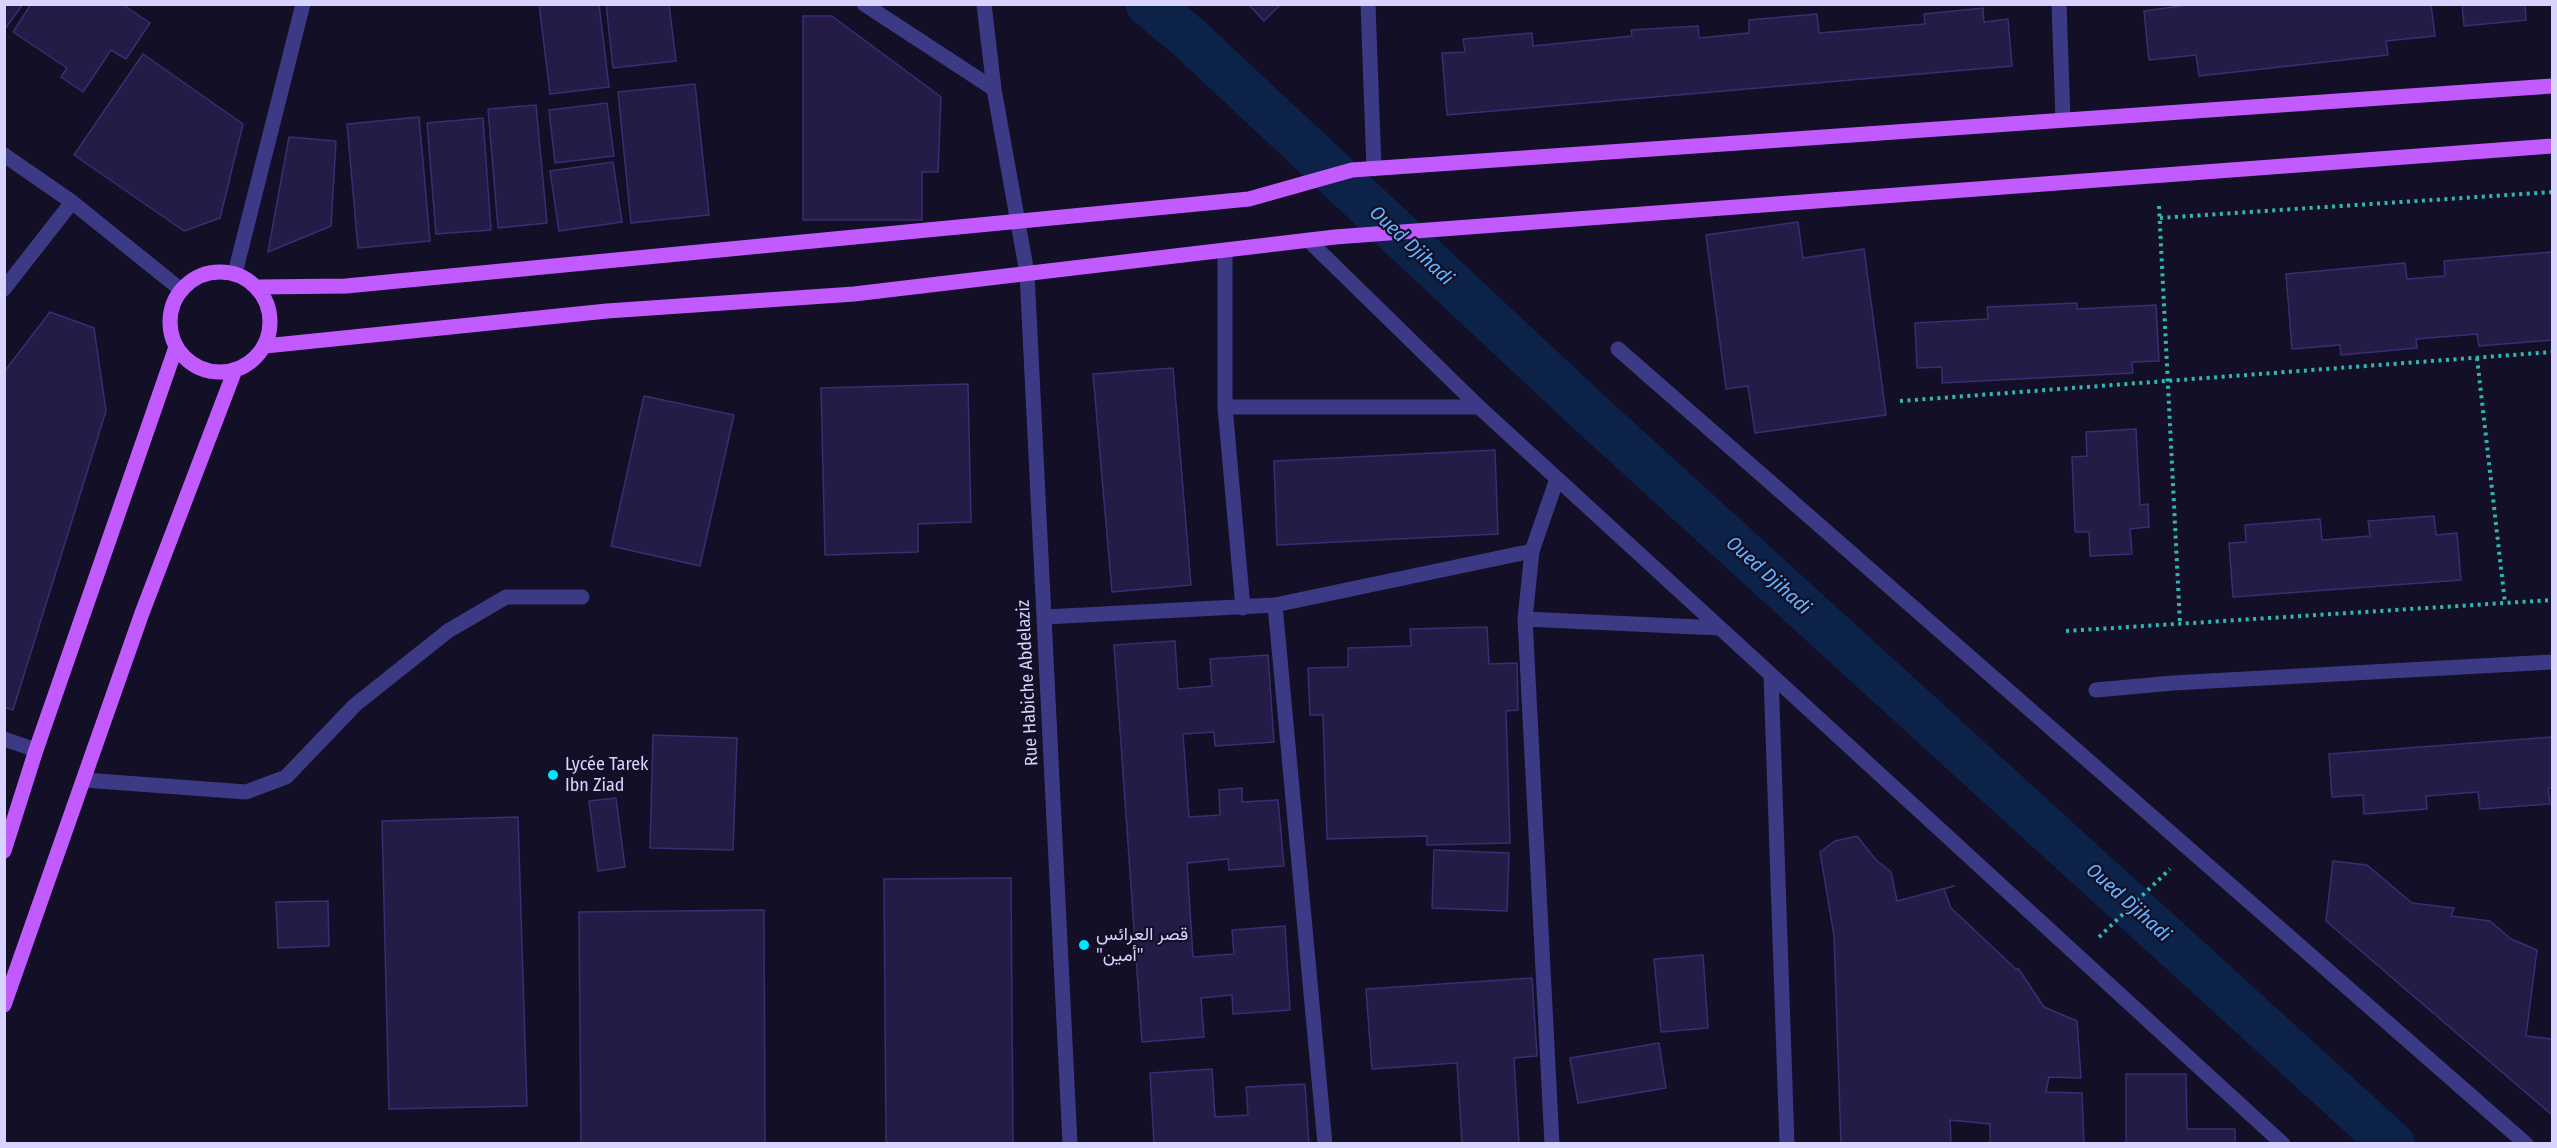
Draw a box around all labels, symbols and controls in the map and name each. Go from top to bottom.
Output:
water label: Oued Djihadi [1364,201,1458,291]
water label: Oued Djihadi [1721,532,1815,620]
street label: Rue Habiche Abdelaziz [1013,599,1043,767]
place label: Lycée Tarek Ibn Ziad [565,754,648,796]
marker: Lycée Tarek Ibn Ziad [546,768,560,782]
water label: Oued Djihadi [2081,859,2175,947]
place label: قصر العرائس "أمين" [1096,924,1188,966]
marker: قصر العرائس "أمين" [1077,938,1091,952]

